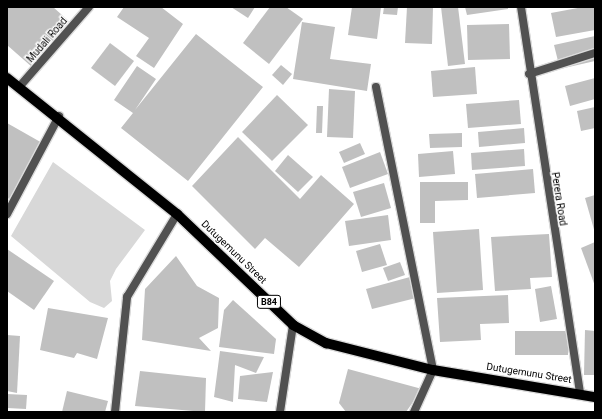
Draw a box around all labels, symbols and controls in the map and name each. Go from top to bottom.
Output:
street label: Mudali Road [24,15,70,65]
street label: Perera Road [549,171,569,227]
street label: Dutugemunu Street [199,218,269,286]
road number: B84 [256,295,282,309]
street label: Dutugemunu Street [486,360,572,386]

